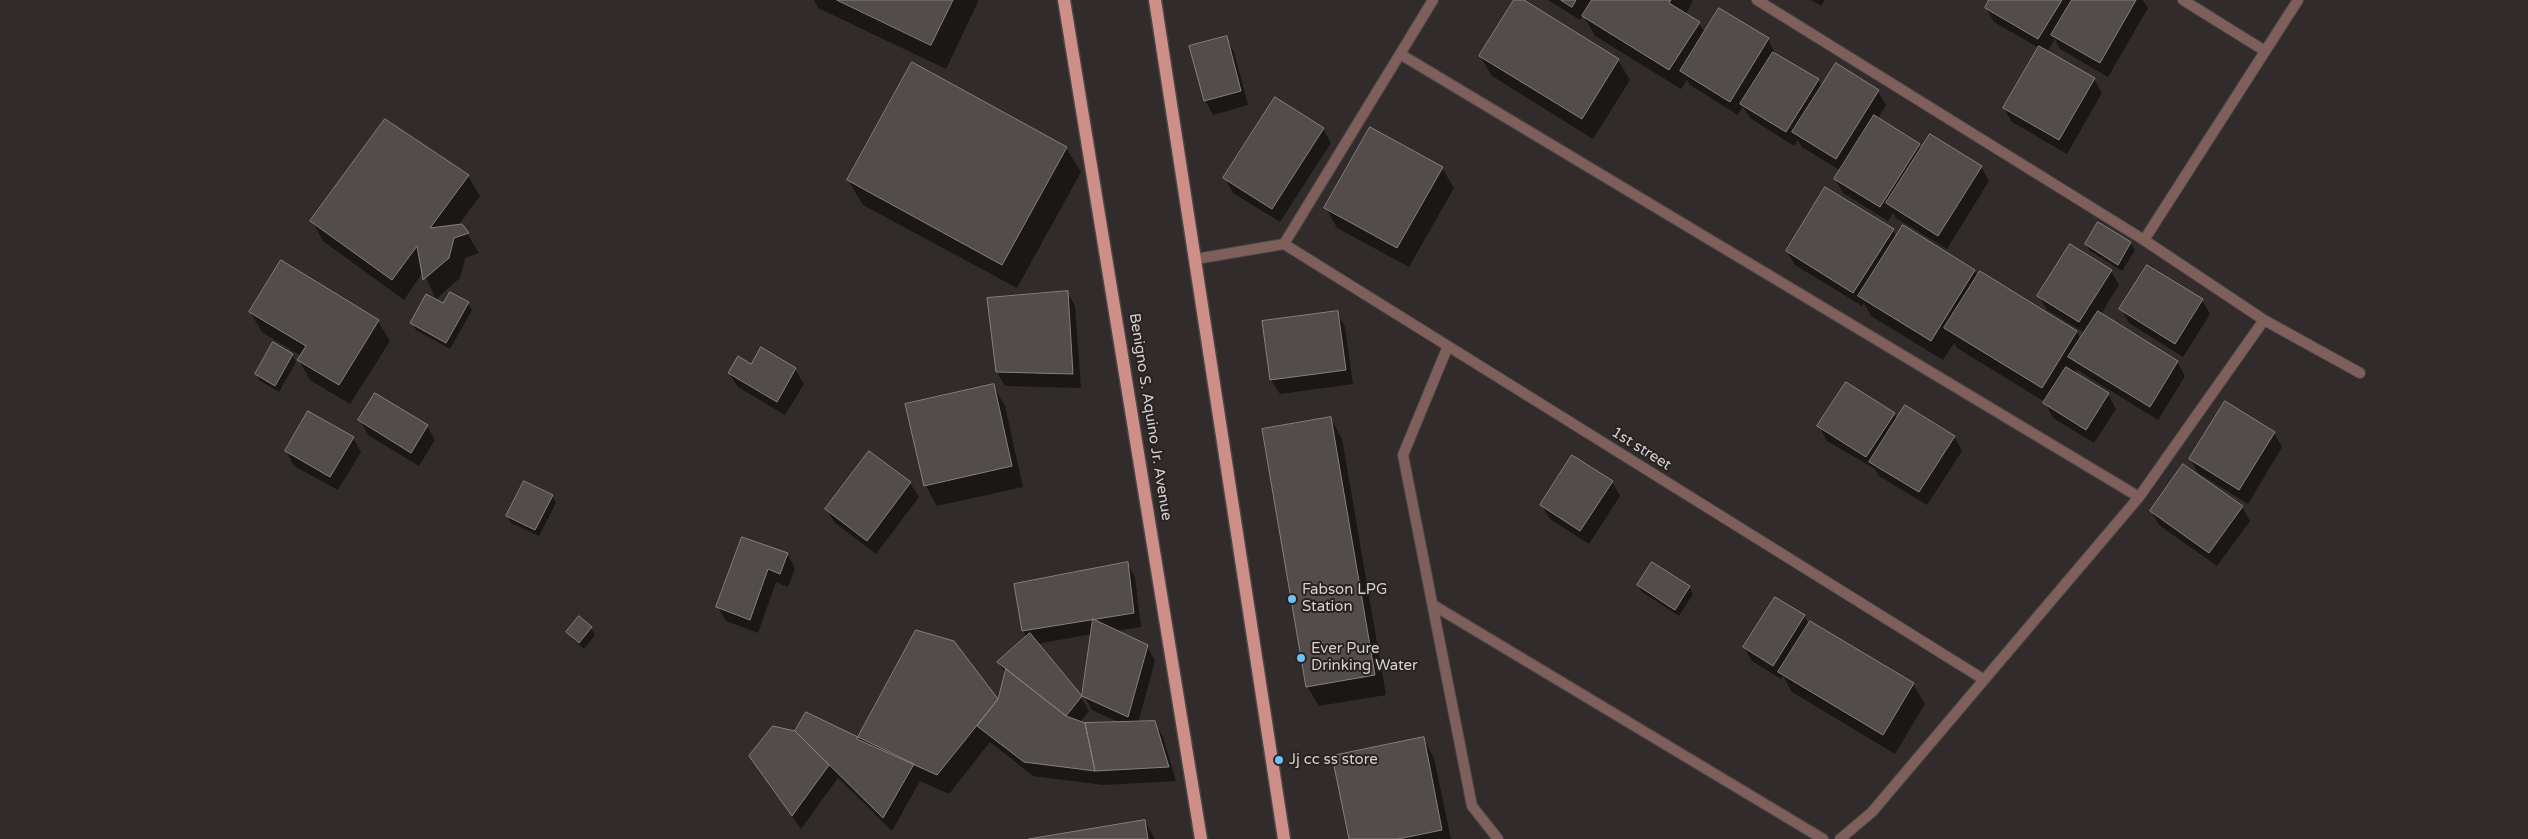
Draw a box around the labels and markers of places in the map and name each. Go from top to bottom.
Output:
place label: Fabson LPG Station [1302,581,1387,616]
marker: Fabson LPG Station [1286,593,1298,605]
place label: Ever Pure Drinking Water [1311,640,1418,675]
marker: Ever Pure Drinking Water [1295,652,1307,664]
place label: Jj cc ss store [1289,751,1378,769]
marker: Jj cc ss store [1273,754,1285,766]

